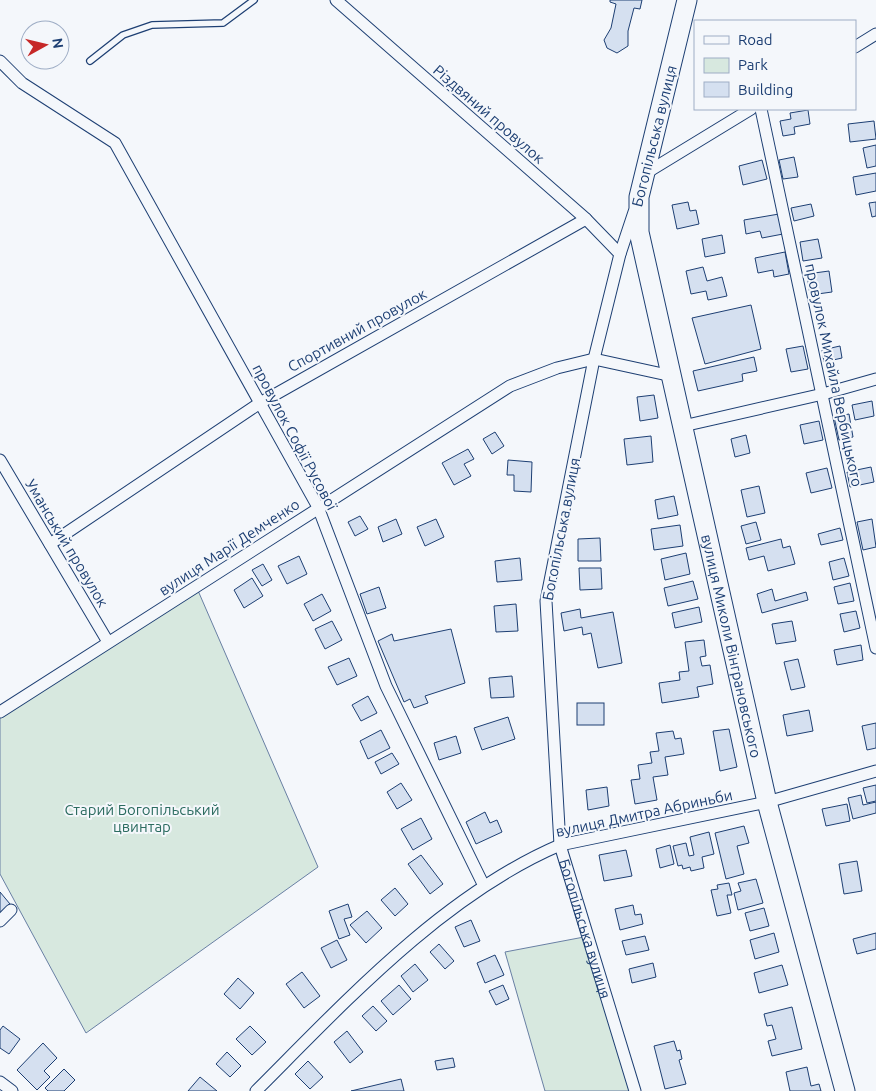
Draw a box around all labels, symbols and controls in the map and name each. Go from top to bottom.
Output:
north arrow [20,20,70,70]
legend [694,20,856,110]
text: Road [738,31,773,48]
text: N [49,37,67,49]
text: Park [738,56,768,73]
street label: Різдвяний провулок [430,61,548,167]
street label: Богопільська вулиця [628,64,680,208]
text: Building [738,81,793,98]
street label: провулок Михайла Вербицького [802,262,866,488]
street label: Спортивний провулок [285,285,430,375]
street label: провулок Софії Русової [249,361,341,513]
street label: Богопільська вулиця [539,456,583,602]
street label: Уманський провулок [22,476,112,610]
street label: вулиця Марії Демченко [156,495,302,599]
street label: вулиця Миколи Вінграновського [699,533,765,759]
street label: вулиця Дмитра Абриньби [554,786,734,840]
park label: Старий Богопільський цвинтар [64,801,220,835]
street label: Богопільська вулиця [556,857,615,1001]

